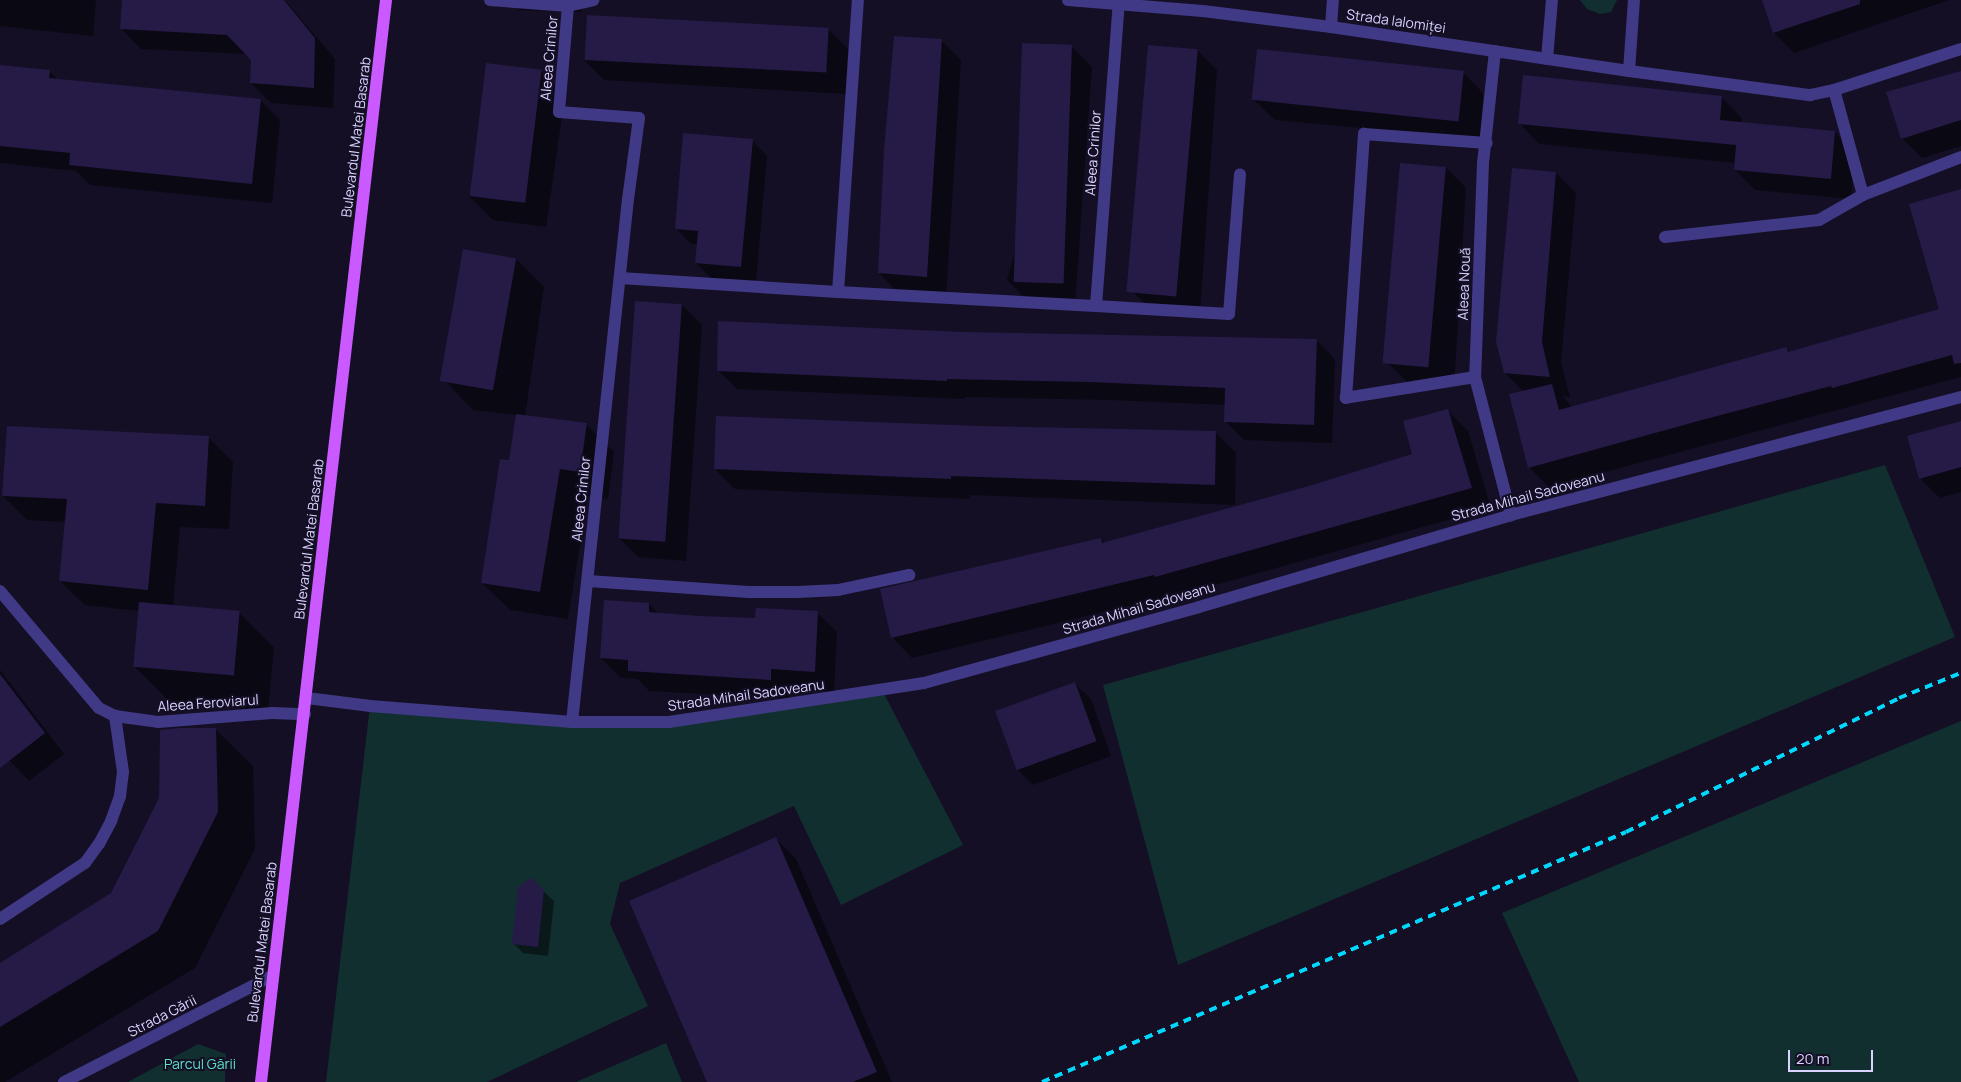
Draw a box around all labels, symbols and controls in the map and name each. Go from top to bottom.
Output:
street label: Strada Ialomiței [1345,6,1447,36]
street label: Aleea Crinilor [537,15,561,101]
street label: Bulevardul Matei Basarab [338,56,374,218]
street label: Aleea Crinilor [1082,110,1104,196]
street label: Aleea Nouă [1454,247,1474,321]
street label: Aleea Crinilor [568,456,594,542]
street label: Bulevardul Matei Basarab [291,458,327,620]
street label: Strada Mihail Sadoveanu [1449,467,1607,525]
street label: Strada Mihail Sadoveanu [1061,578,1217,638]
street label: Strada Mihail Sadoveanu [667,676,825,714]
street label: Aleea Feroviarul [157,691,259,715]
street label: Bulevardul Matei Basarab [244,861,280,1023]
street label: Strada Gării [125,992,199,1040]
scale bar [1791,1040,1876,1072]
text: 20 m [1796,1048,1829,1069]
park label: Parcul Gării [164,1056,236,1072]

